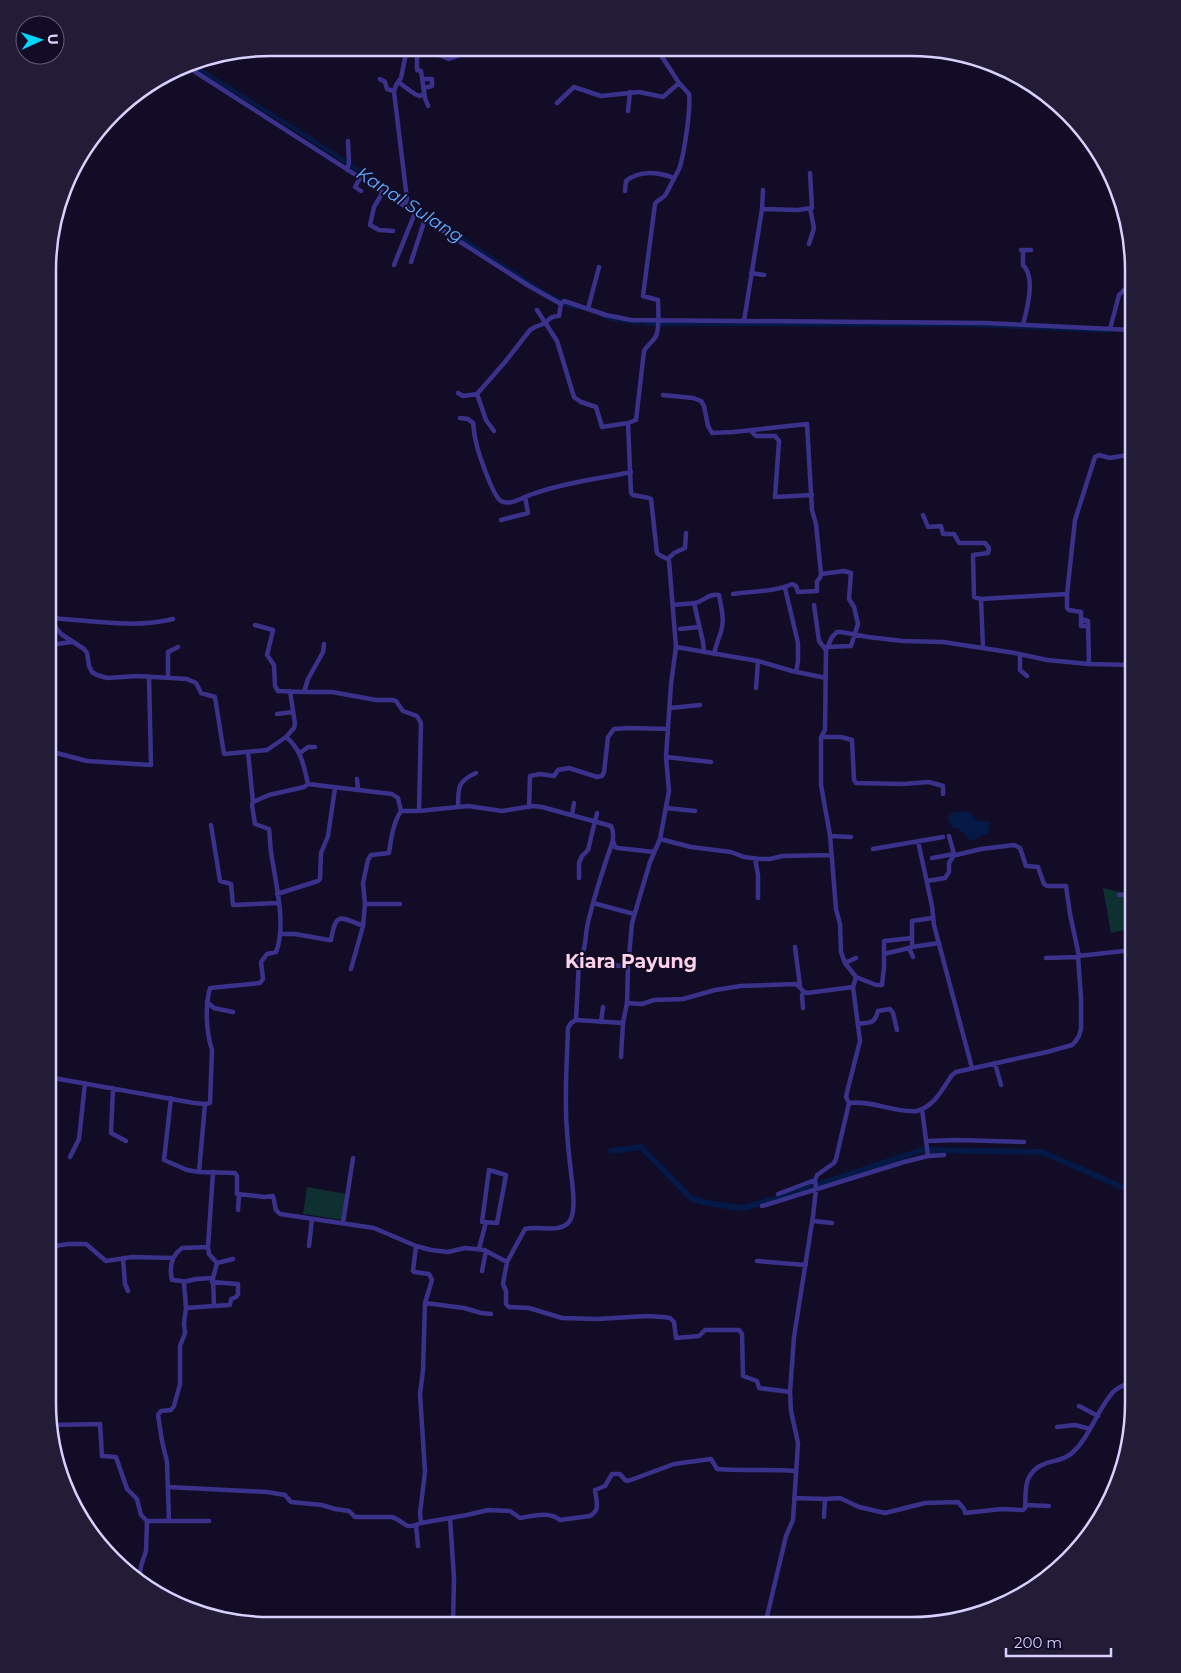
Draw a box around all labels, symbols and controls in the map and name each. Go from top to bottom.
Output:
north arrow [15,15,65,65]
text: U [44,33,62,45]
water label: Kanal Sulang [352,162,468,248]
district label: Kiara Payung [565,950,697,973]
scale bar [1006,1626,1111,1658]
text: 200 m [1014,1633,1062,1652]

